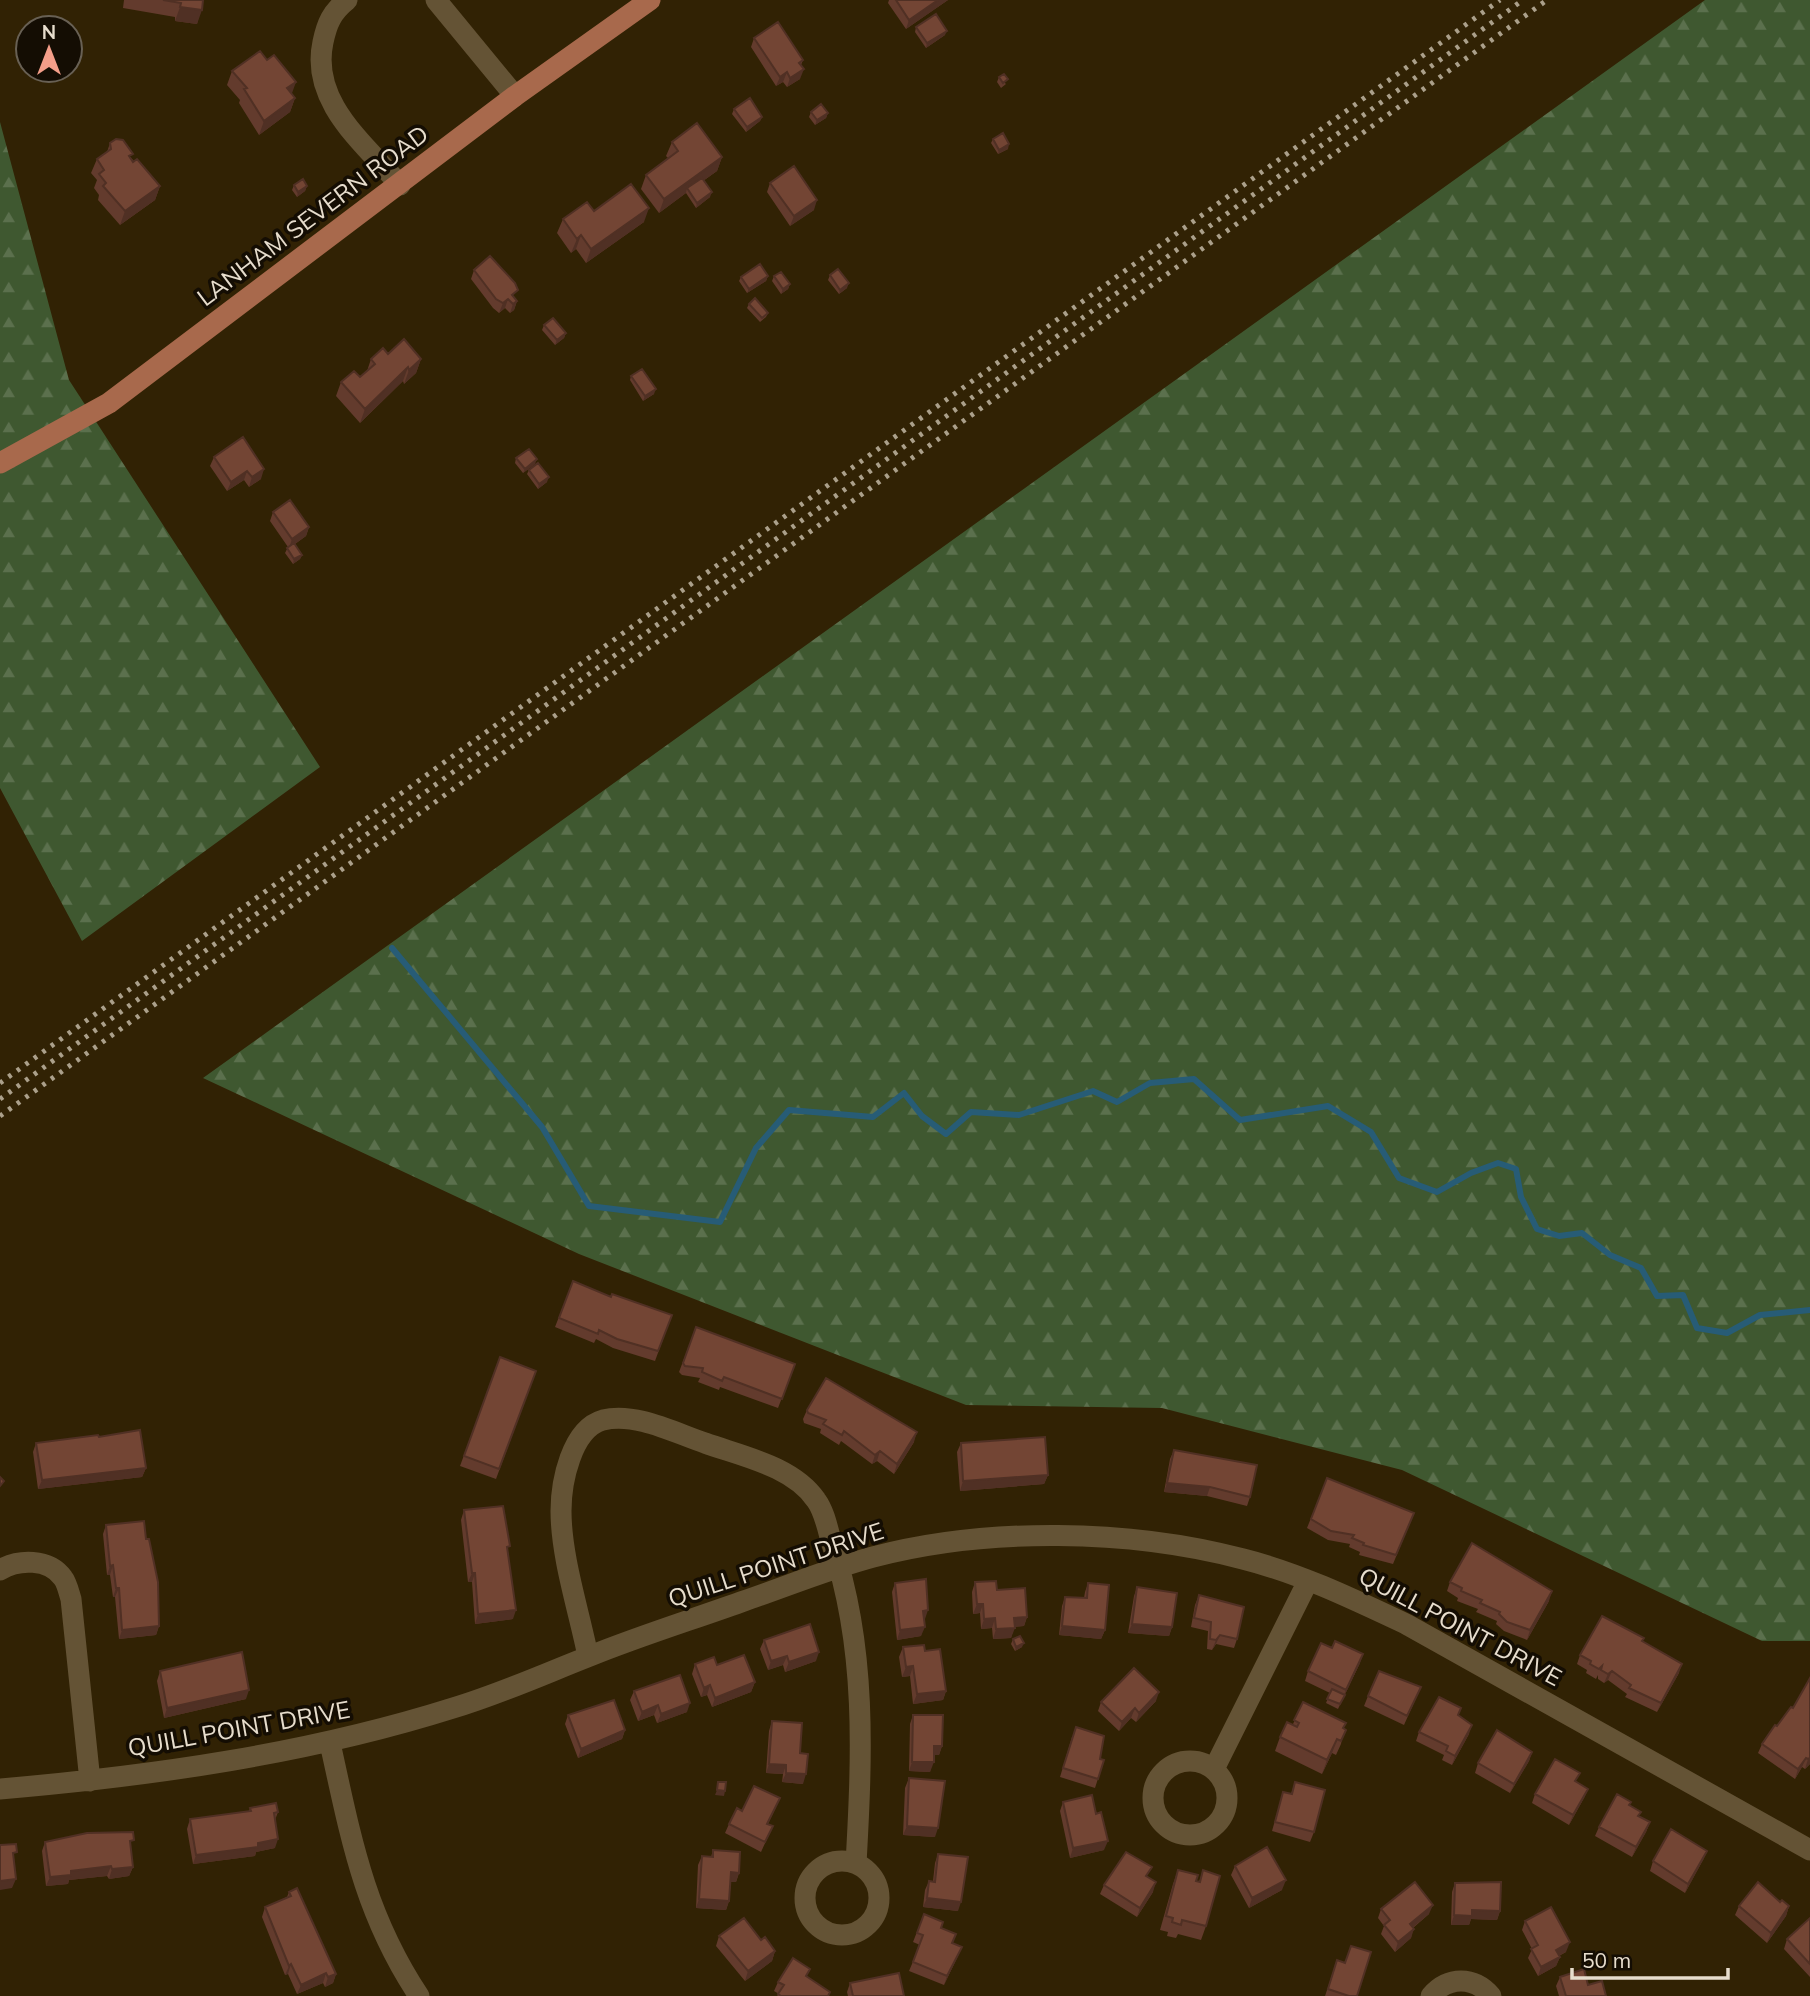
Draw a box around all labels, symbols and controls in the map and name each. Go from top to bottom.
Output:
north arrow [14,14,84,84]
text: N [42,20,56,44]
street label: LANHAM SEVERN ROAD [191,118,434,312]
street label: QUILL POINT DRIVE [664,1515,887,1613]
street label: QUILL POINT DRIVE [1354,1560,1567,1692]
street label: QUILL POINT DRIVE [125,1694,352,1762]
scale bar [1572,1937,1728,1981]
text: 50 m [1582,1947,1631,1973]

